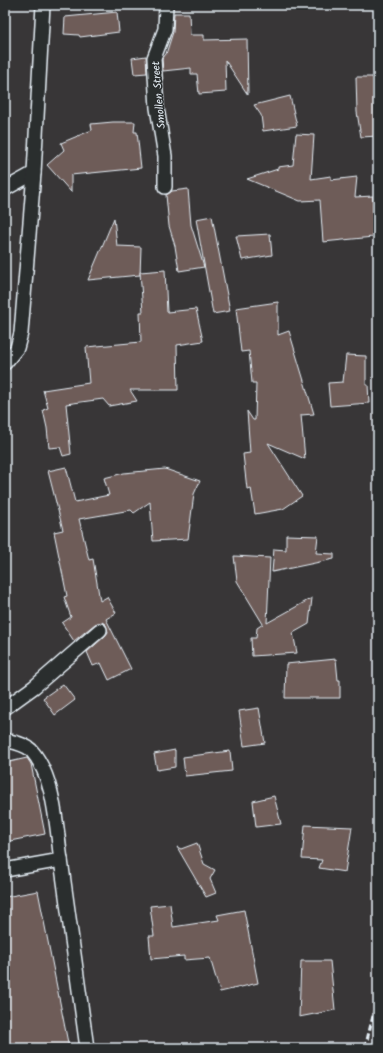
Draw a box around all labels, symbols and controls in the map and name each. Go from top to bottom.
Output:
street label: Smollen Street [147,59,171,130]

